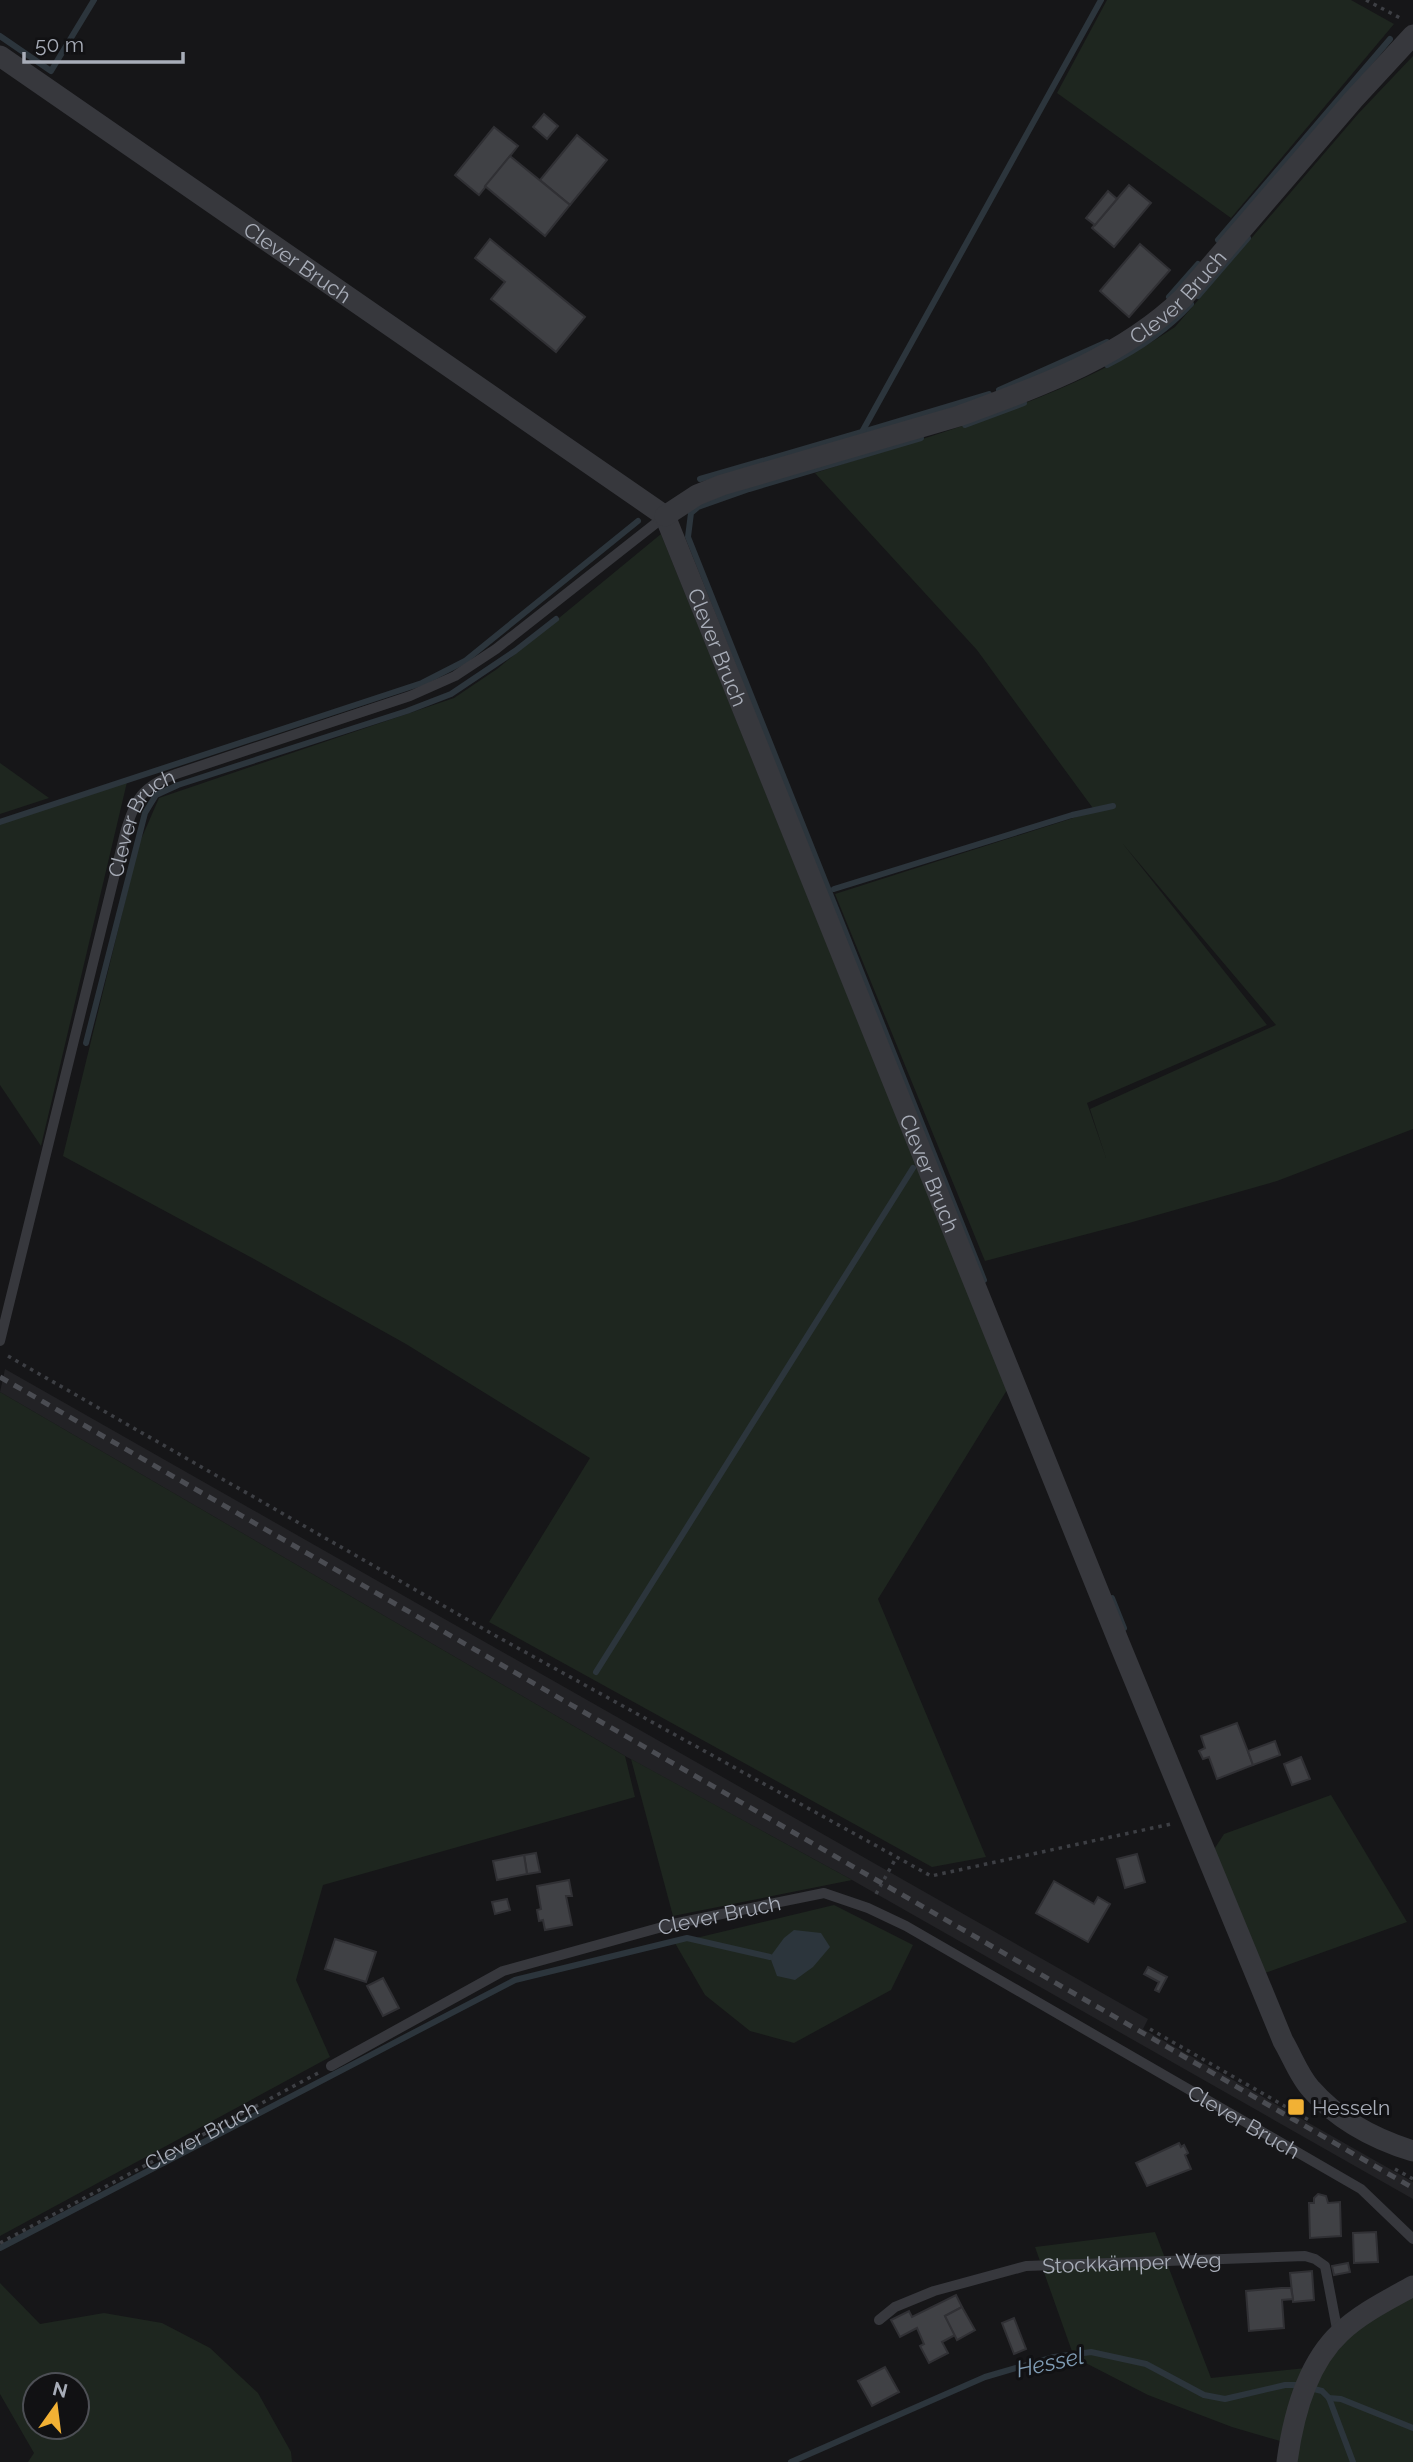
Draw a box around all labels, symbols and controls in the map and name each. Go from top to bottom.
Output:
scale bar [24,21,184,65]
text: 50 m [35,32,84,57]
street label: Clever Bruch [239,216,356,308]
street label: Clever Bruch [1124,245,1231,349]
street label: Clever Bruch [683,584,753,710]
street label: Clever Bruch [102,763,179,879]
street label: Clever Bruch [895,1110,965,1236]
street label: Clever Bruch [655,1890,783,1940]
street label: Clever Bruch [1184,2079,1305,2164]
street label: Clever Bruch [140,2095,262,2176]
place label: Hesseln [1312,2095,1390,2120]
marker: Hesseln [1286,2097,1306,2117]
street label: Stockkämper Weg [1042,2247,1222,2278]
water label: Hessel [1014,2342,1086,2382]
north arrow [21,2371,91,2441]
text: N [50,2377,70,2402]

